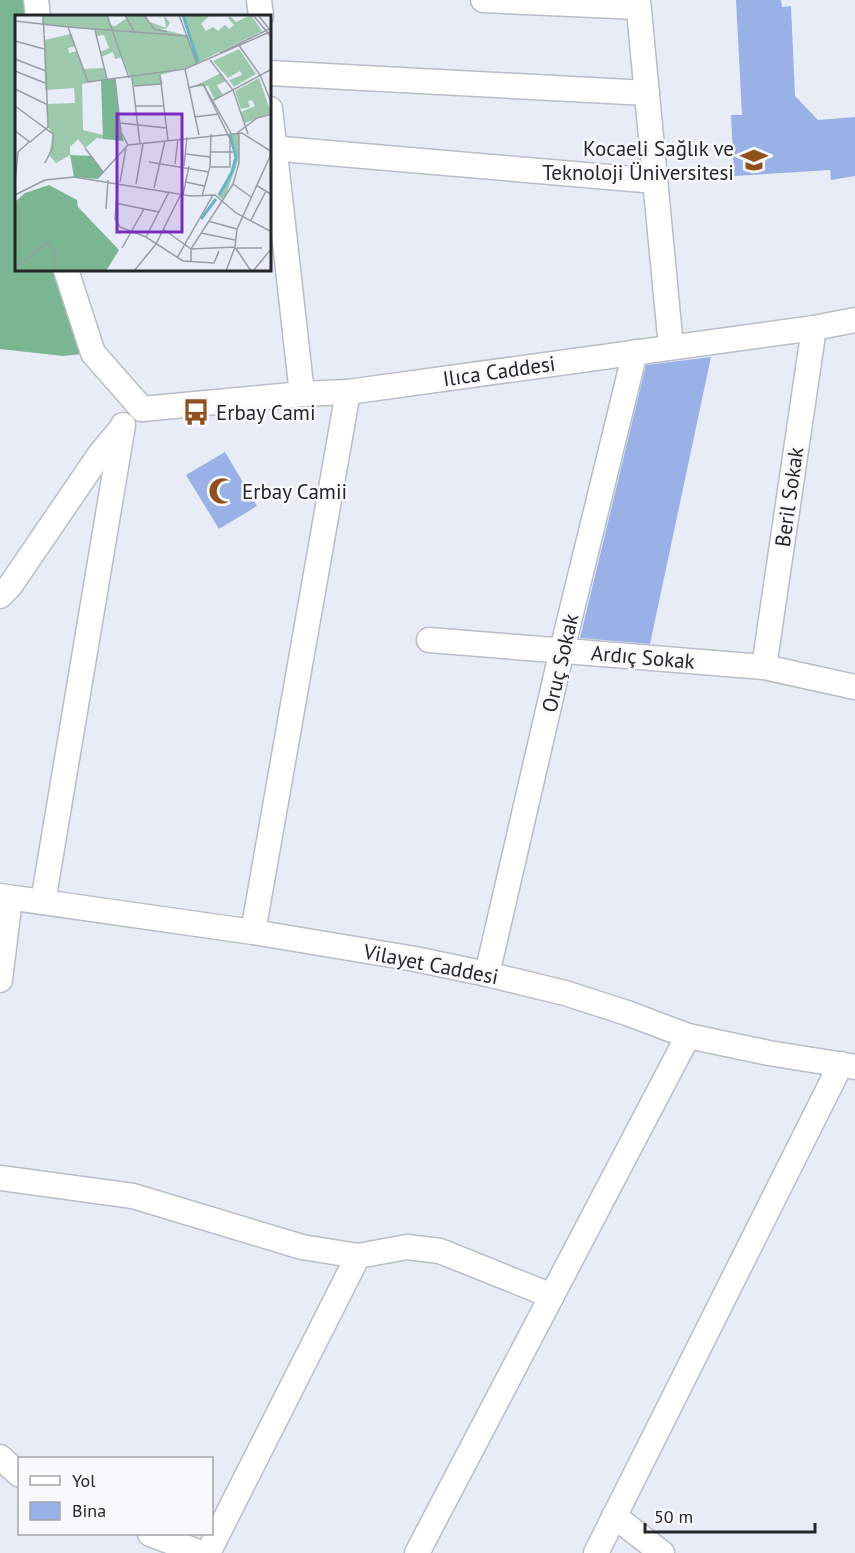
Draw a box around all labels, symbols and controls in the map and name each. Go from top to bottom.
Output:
inset map [15,15,272,272]
place label: Kocaeli Sağlık ve Teknoloji Üniversitesi [542,135,734,186]
school or university icon: Kocaeli Sağlık ve Teknoloji Üniversitesi [739,145,769,175]
street label: Ilıca Caddesi [441,350,557,392]
bus stop icon: Erbay Cami [181,397,211,427]
place label: Erbay Cami [216,399,316,426]
street label: Beril Sokak [769,445,809,549]
mosque icon: Erbay Camii [207,476,237,506]
place label: Erbay Camii [242,478,347,505]
street label: Oruç Sokak [536,611,584,715]
street label: Ardıç Sokak [590,639,696,675]
street label: Vilayet Caddesi [360,938,501,990]
legend [18,1457,213,1535]
text: Yol [72,1469,96,1492]
scale bar [645,1496,814,1534]
text: Bina [72,1499,106,1522]
text: 50 m [654,1505,693,1528]

